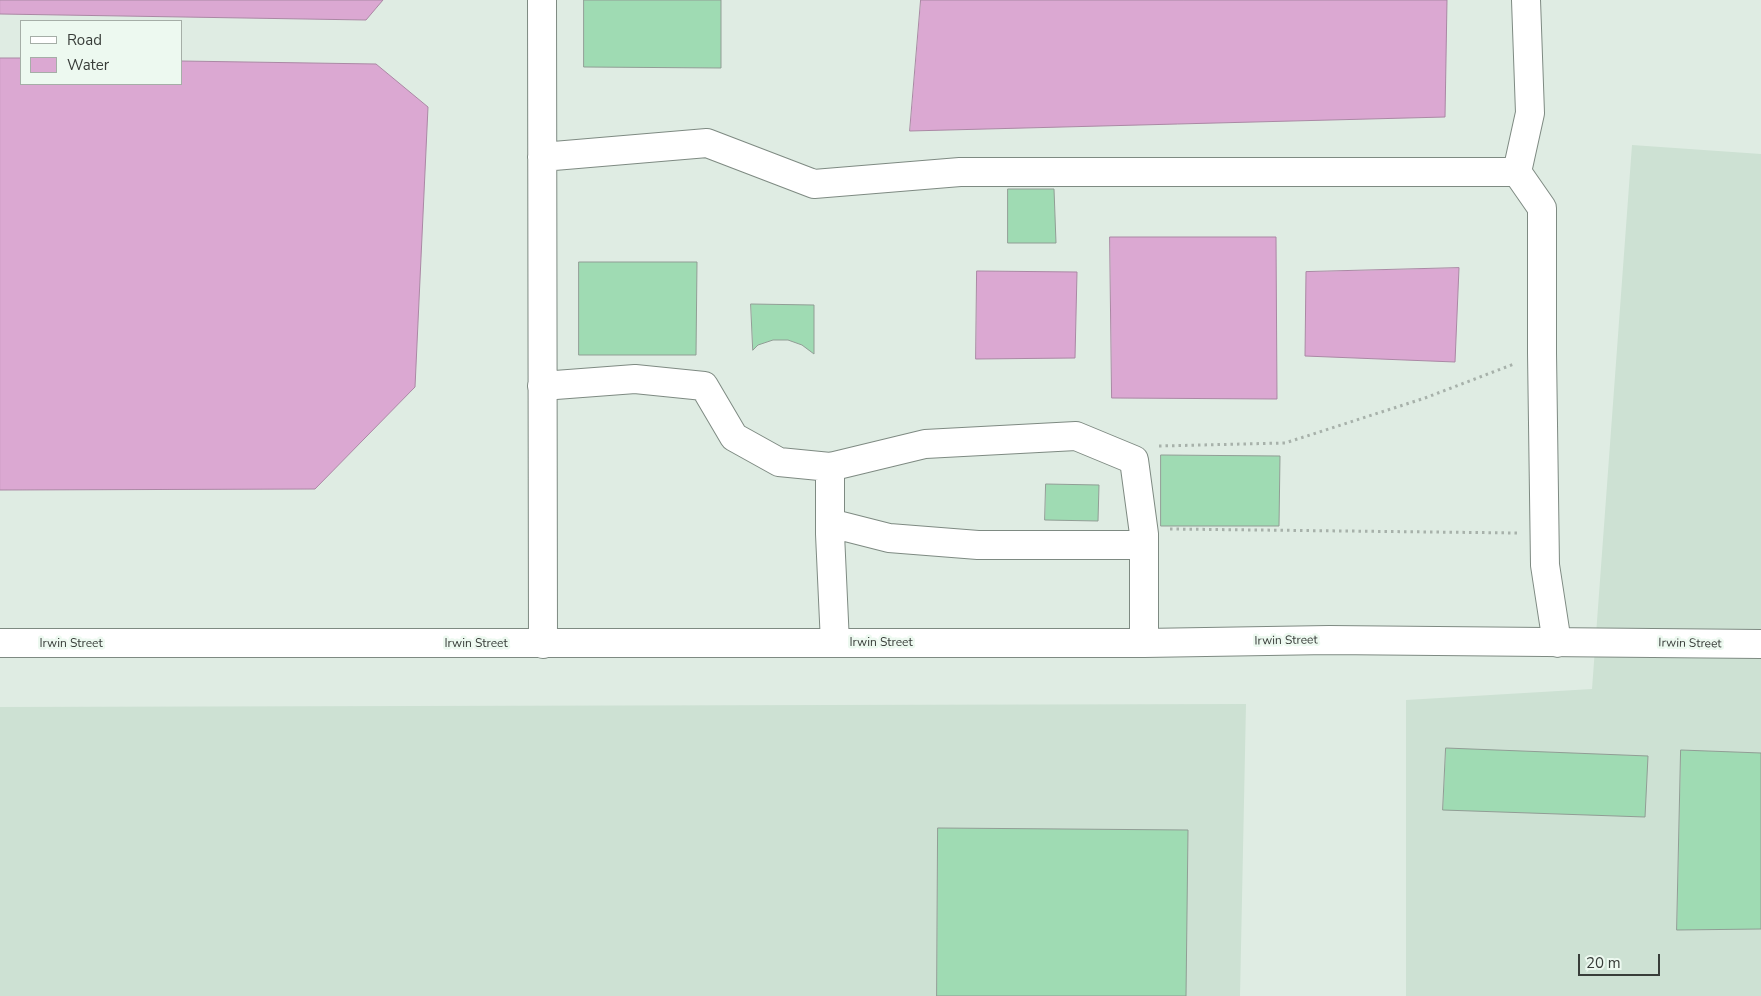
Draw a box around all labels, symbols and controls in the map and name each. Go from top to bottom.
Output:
legend [20,20,182,85]
text: Road [67,30,102,50]
text: Water [67,55,109,75]
street label: Irwin Street [1254,633,1318,649]
street label: Irwin Street [849,636,913,650]
street label: Irwin Street [1658,636,1722,652]
street label: Irwin Street [39,637,103,651]
street label: Irwin Street [444,637,508,651]
scale bar [1581,944,1664,976]
text: 20 m [1586,953,1621,973]

